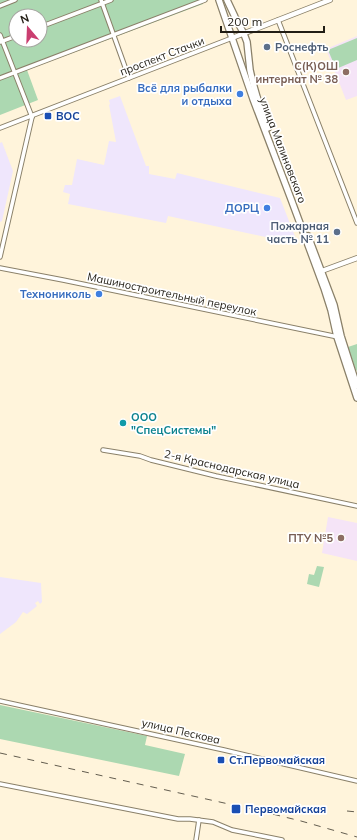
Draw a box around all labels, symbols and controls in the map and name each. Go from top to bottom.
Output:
north arrow [8,8,48,48]
scale bar [221,8,324,34]
text: N [19,11,31,27]
text: 200 m [227,14,262,29]
street label: проспект Стачки [118,33,206,79]
place label: Роснефть [275,40,328,54]
marker: Роснефть [262,42,272,52]
place label: С(К)ОШ интернат № 38 [255,59,338,86]
marker: С(К)ОШ интернат № 38 [341,67,351,77]
place label: Всё для рыбалки и отдыха [138,81,232,108]
marker: Всё для рыбалки и отдыха [235,89,245,99]
street label: улица Малиновского [256,95,310,205]
place label: ВОС [56,109,80,123]
marker: ВОС [43,111,53,121]
place label: ДОРЦ [225,201,259,215]
marker: ДОРЦ [262,203,272,213]
place label: Пожарная часть № 11 [267,219,329,246]
marker: Пожарная часть № 11 [332,227,342,237]
street label: Машиностроительный переулок [86,269,258,319]
place label: Технониколь [20,287,91,301]
marker: Технониколь [94,289,104,299]
place label: ООО "СпецСистемы" [131,410,216,437]
marker: ООО "СпецСистемы" [118,418,128,428]
street label: 2-я Краснодарская улица [163,447,301,491]
place label: ПТУ №5 [288,531,333,545]
marker: ПТУ №5 [336,533,346,543]
street label: улица Пескова [140,715,222,747]
place label: Ст.Первомайская [229,753,325,767]
marker: Ст.Первомайская [216,755,226,765]
place label: Первомайская [245,802,326,816]
marker: Первомайская [230,803,242,815]

